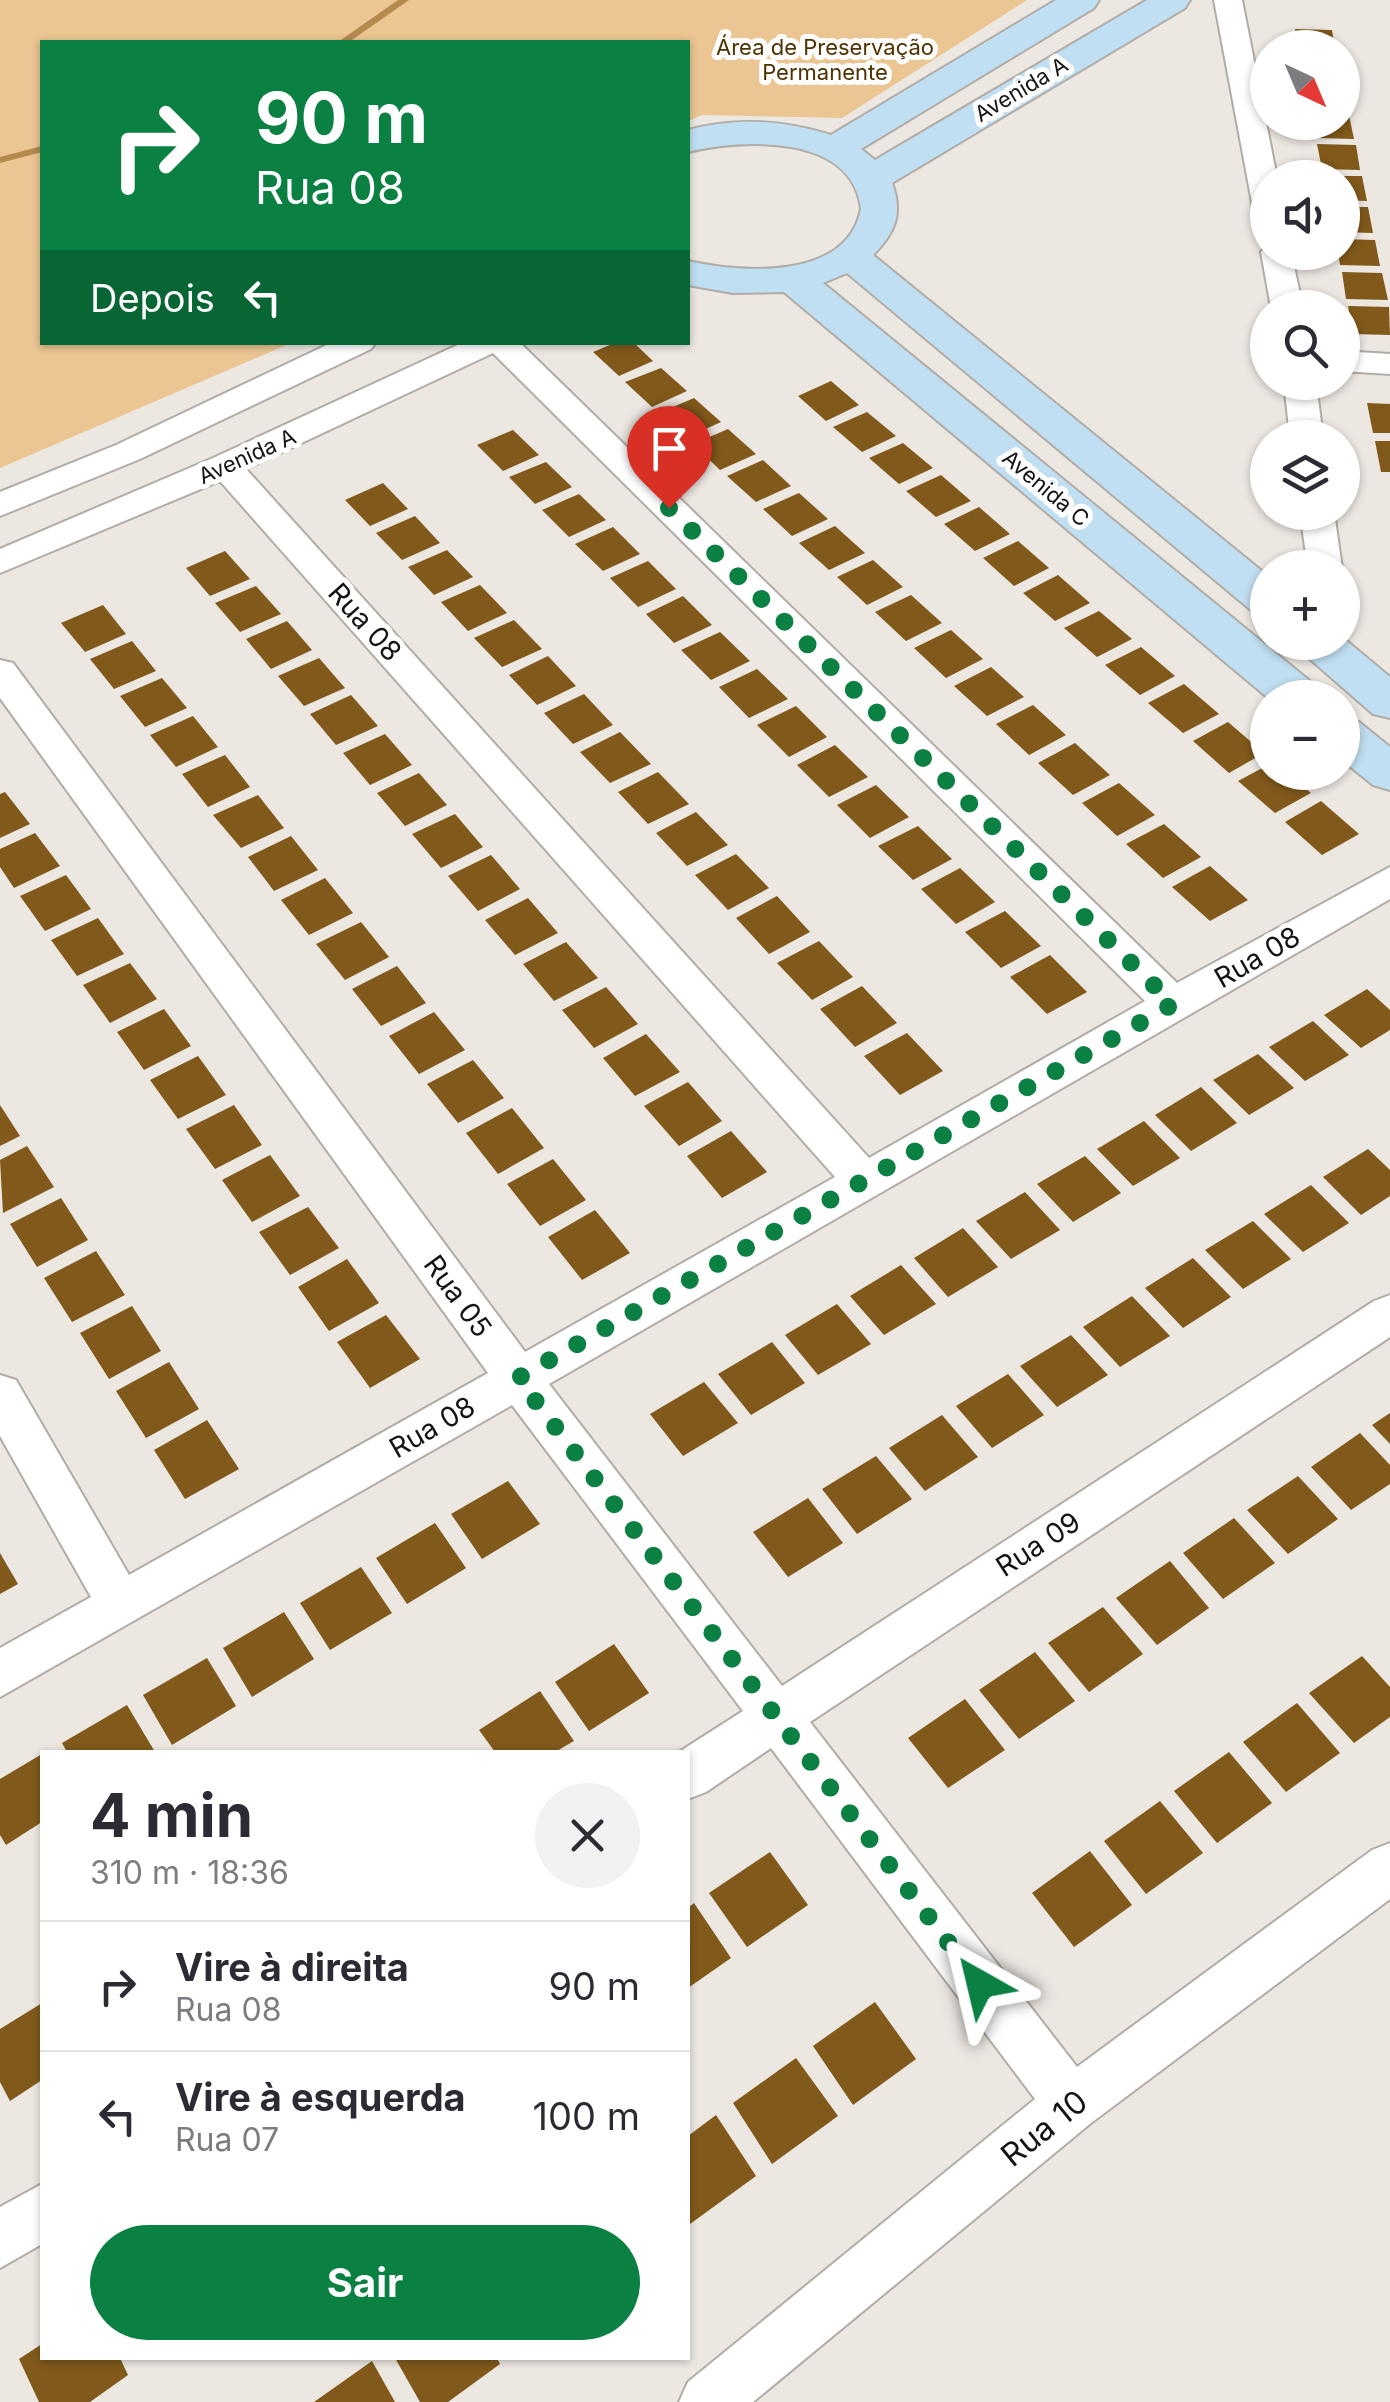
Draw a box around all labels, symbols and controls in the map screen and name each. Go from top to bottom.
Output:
north arrow [1250,30,1360,140]
map controls [1250,30,1360,790]
park label: Área de Preservação Permanente [716,34,934,85]
street label: Avenida A [970,51,1072,127]
text: 90 m [255,75,428,160]
icon: right [90,80,220,210]
text: Rua 08 [255,160,405,215]
button: sound [1250,160,1360,270]
icon: left [235,270,290,325]
text: Depois [90,275,215,321]
button: search [1250,290,1360,400]
pin [627,406,712,509]
button: layers [1250,420,1360,530]
icon: arrive [642,421,697,476]
street label: Avenida A [194,423,300,489]
street label: Avenida C [997,444,1095,532]
button: + [1250,550,1360,660]
street label: Rua 08 [321,576,409,668]
button: − [1250,680,1360,790]
street label: Rua 08 [1208,919,1306,995]
street label: Rua 05 [417,1248,499,1344]
street label: Rua 08 [383,1389,481,1465]
street label: Rua 09 [990,1504,1086,1584]
text: 4 min [90,1779,253,1851]
button: close [535,1783,640,1888]
text: 310 m · 18:36 [90,1853,289,1892]
position arrow [928,1932,1032,2036]
text: Vire à direita [175,1944,409,1990]
icon: right [90,1959,145,2014]
text: 90 m [548,1963,640,2009]
text: Rua 08 [175,1990,281,2029]
text: Vire à esquerda [175,2074,466,2120]
street label: Rua 10 [993,2081,1095,2175]
icon: left [90,2089,145,2144]
text: 100 m [533,2093,640,2139]
text: Rua 07 [175,2120,279,2159]
button: Sair [90,2225,640,2340]

